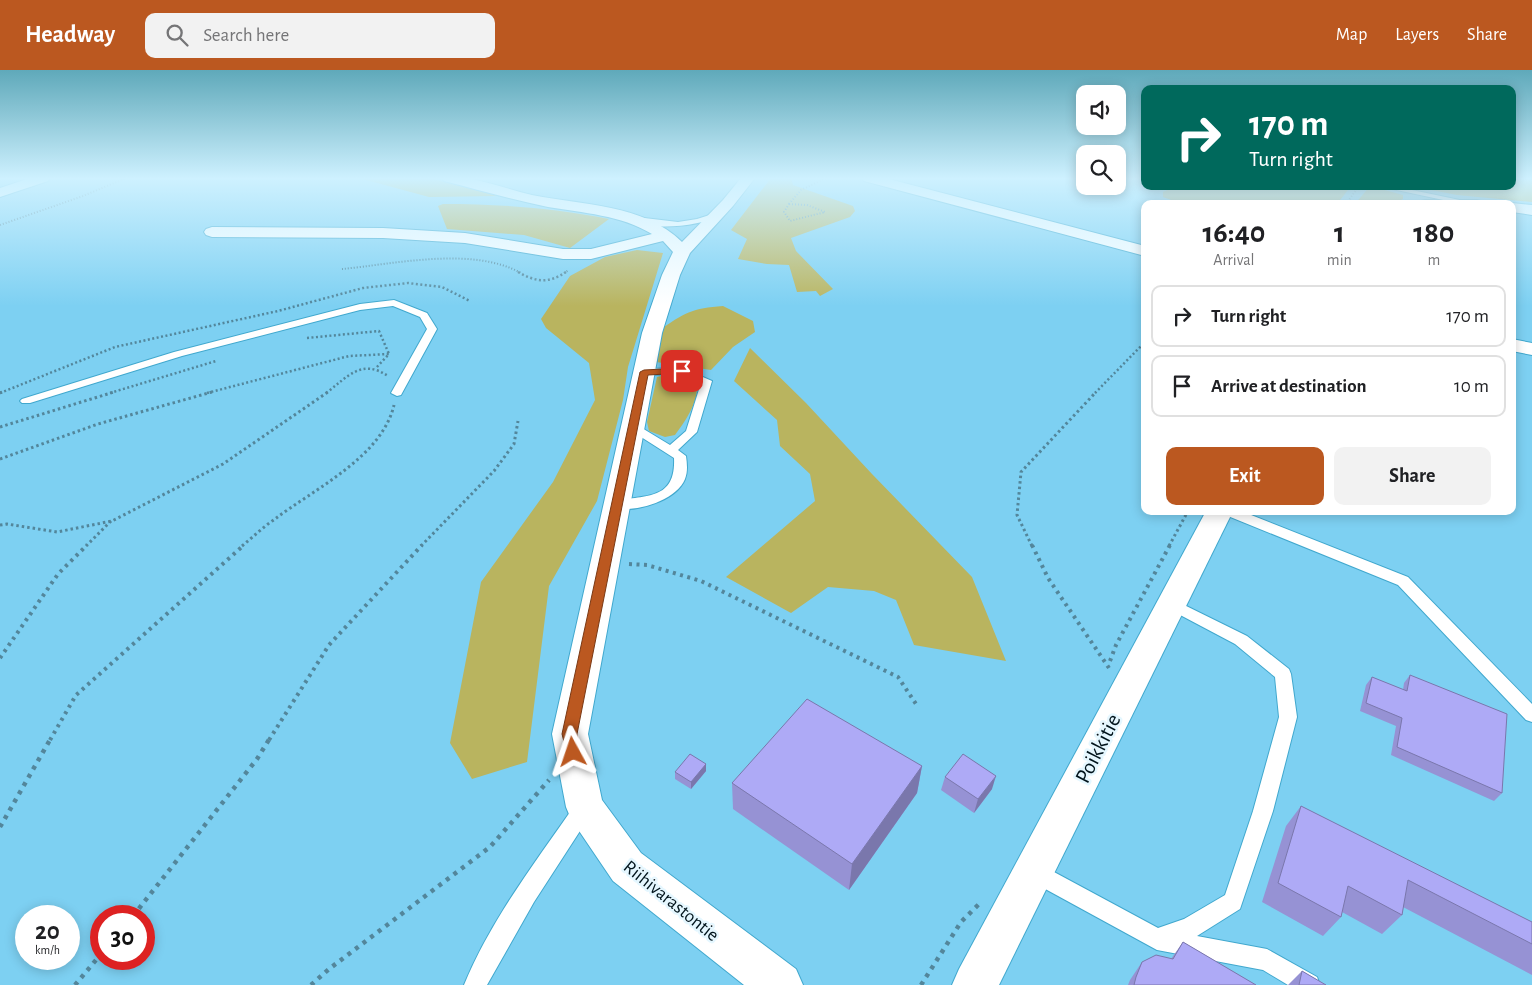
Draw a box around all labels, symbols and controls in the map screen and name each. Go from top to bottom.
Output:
search box [145,13,495,58]
icon: search [163,21,191,49]
text: Headway [25,23,115,47]
text: Search here [203,26,289,45]
text: Map [1336,26,1367,44]
text: Layers [1395,26,1439,44]
text: Share [1467,26,1507,44]
map controls [1076,85,1126,195]
button: sound [1076,85,1126,135]
icon: right [1166,105,1231,170]
text: 170 m [1249,107,1329,142]
button: search [1076,145,1126,195]
text: Turn right [1249,148,1333,170]
text: 16:40 [1202,218,1265,248]
text: 1 [1334,218,1345,248]
text: 180 [1413,218,1455,248]
text: Arrival [1213,252,1255,268]
text: min [1327,252,1352,268]
text: m [1427,252,1440,268]
icon: right [1168,302,1196,330]
text: Turn right [1211,307,1286,326]
text: 170 m [1446,307,1489,326]
pin [661,350,703,392]
icon: arrive [668,357,696,385]
icon: arrive [1168,372,1196,400]
text: Arrive at destination [1211,377,1367,396]
text: 10 m [1454,377,1489,396]
button: Exit [1166,447,1324,505]
button: Share [1334,447,1491,505]
street label: Poikkitie [1071,710,1125,787]
position arrow [546,725,598,777]
street label: Riihivarastontie [620,857,722,945]
speed limit sign: 30 [90,905,155,970]
text: 20 [35,919,60,944]
text: km/h [35,944,60,956]

